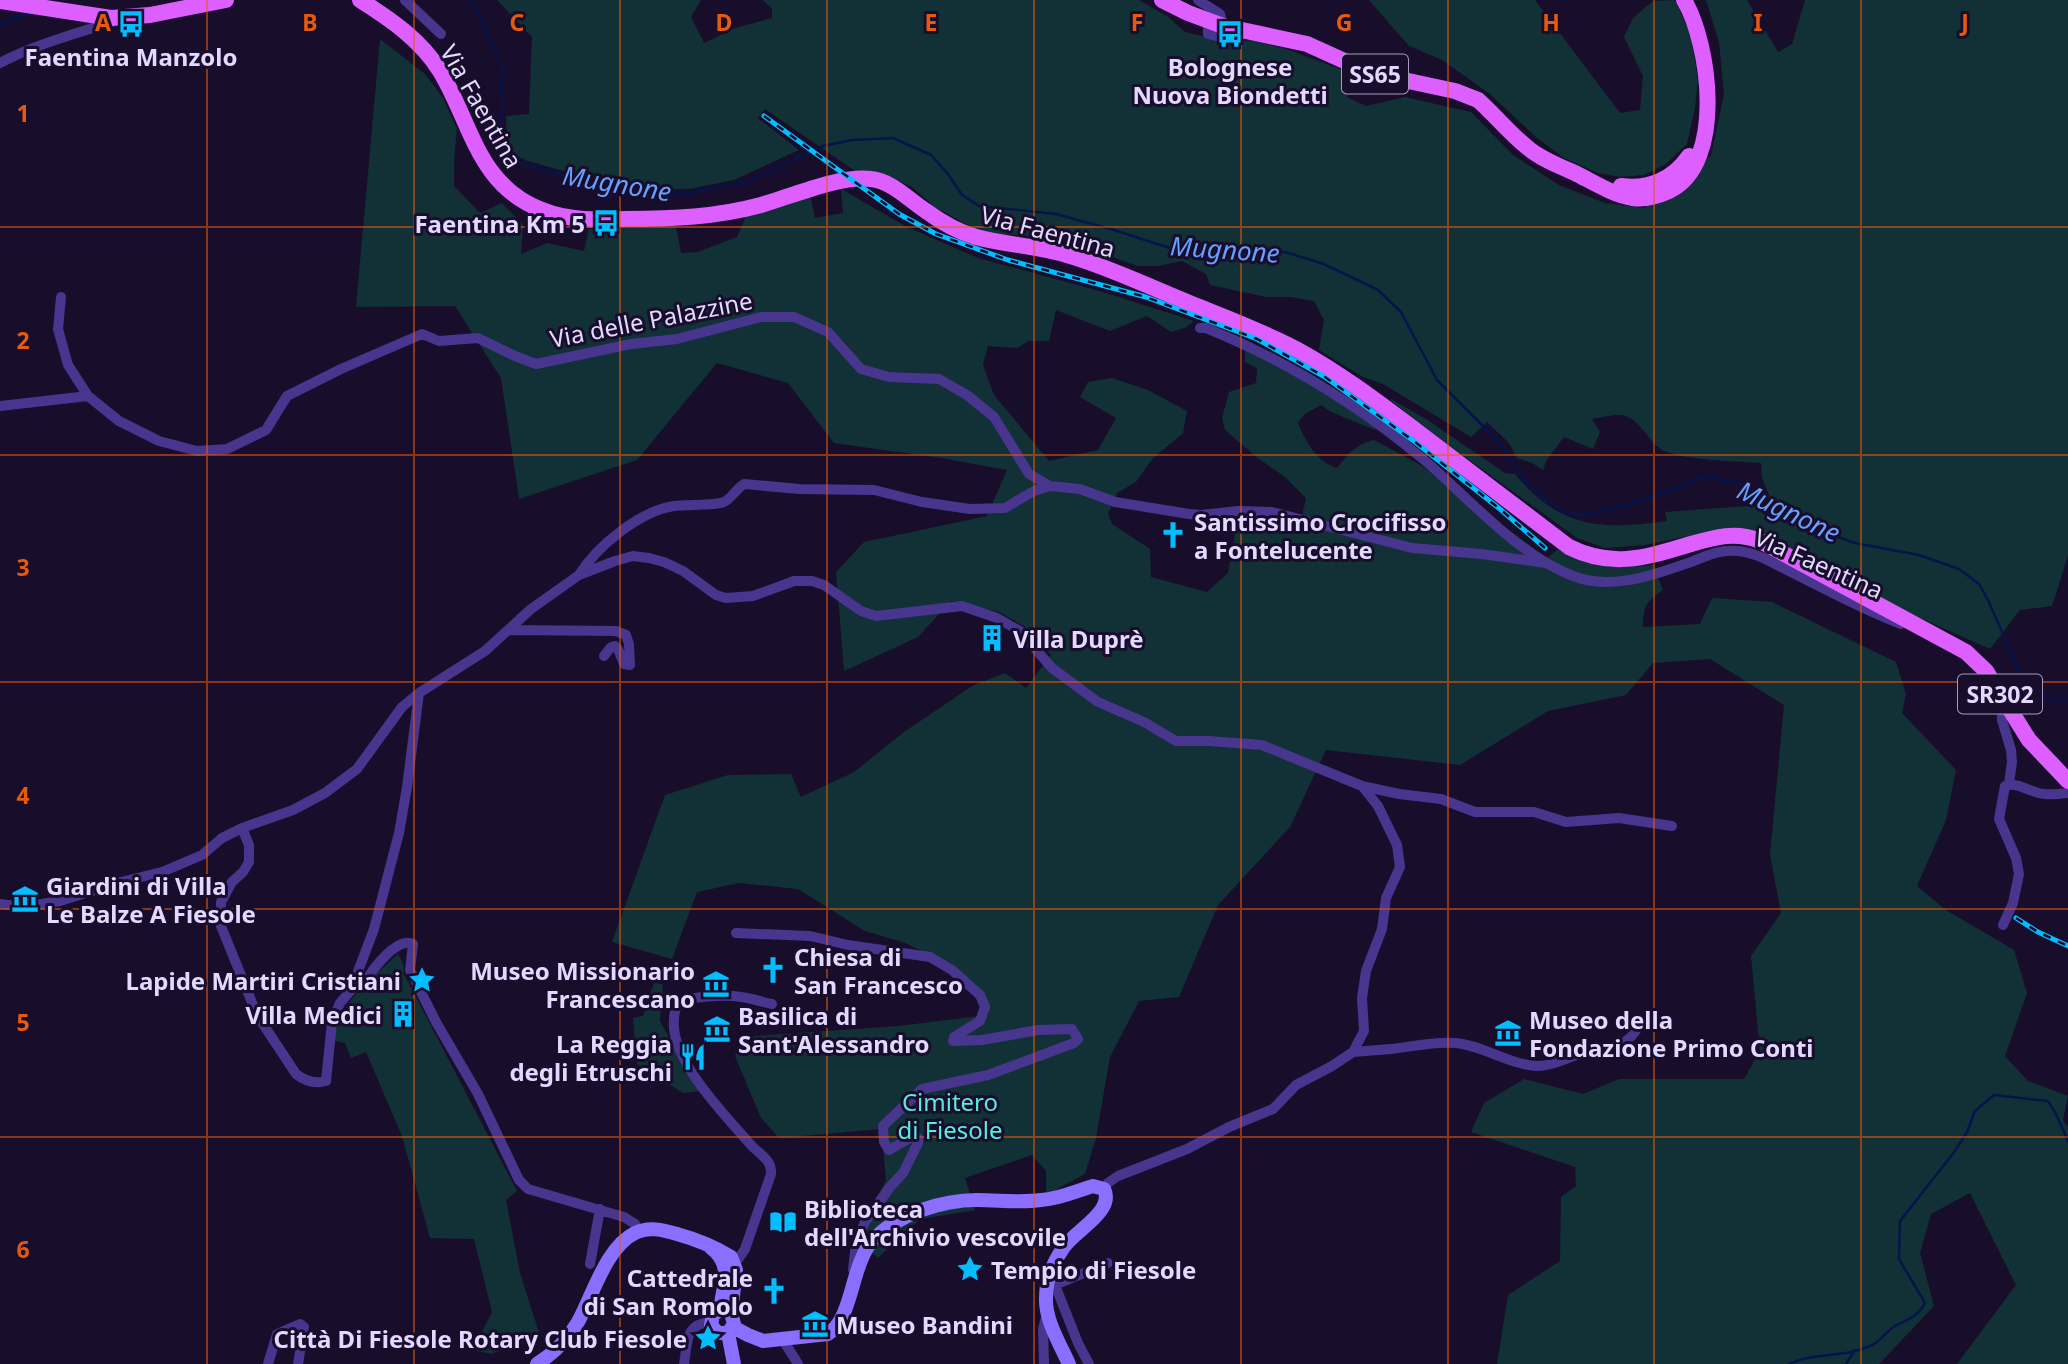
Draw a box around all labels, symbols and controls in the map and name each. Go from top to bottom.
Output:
text: A [95,6,111,38]
text: B [302,6,318,38]
text: C [510,6,525,38]
text: D [716,6,732,38]
text: E [925,6,937,38]
text: F [1131,6,1143,38]
text: G [1336,6,1352,38]
text: H [1542,6,1560,38]
text: I [1754,6,1763,38]
text: J [1959,6,1969,38]
bus stop icon: Faentina Manzolo [116,9,146,39]
bus stop icon: Bolognese Nuova Biondetti [1215,19,1245,49]
street label: Via Faentina [433,38,531,174]
place label: Faentina Manzolo [25,40,237,73]
place label: Bolognese Nuova Biondetti [1132,50,1328,111]
road number: SS65 [1342,54,1408,94]
text: 1 [16,97,30,129]
water label: Mugnone [560,157,674,209]
street label: Via Faentina [977,197,1119,265]
place label: Faentina Km 5 [414,207,585,240]
bus stop icon: Faentina Km 5 [591,208,621,238]
water label: Mugnone [1169,227,1281,271]
street label: Via delle Palazzine [547,283,755,355]
text: 2 [16,324,30,356]
water label: Mugnone [1732,472,1846,551]
place label: Santissimo Crocifisso a Fontelucente [1194,505,1446,566]
church icon: Santissimo Crocifisso a Fontelucente [1158,520,1188,550]
street label: Via Faentina [1749,520,1889,606]
text: 3 [16,551,30,583]
place label: Villa Duprè [1013,622,1144,655]
building icon: Villa Duprè [977,623,1007,653]
road number: SR302 [1958,674,2042,714]
text: 4 [16,779,30,811]
place label: Giardini di Villa Le Balze A Fiesole [46,869,256,930]
museum icon: Giardini di Villa Le Balze A Fiesole [10,884,40,914]
place label: Chiesa di San Francesco [794,940,963,1001]
place label: Museo Missionario Francescano [470,954,695,1015]
church icon: Chiesa di San Francesco [758,955,788,985]
place label: Lapide Martiri Cristiani [126,964,401,997]
place icon: Lapide Martiri Cristiani [407,965,437,995]
museum icon: Museo Missionario Francescano [701,969,731,999]
place label: Villa Medici [245,998,382,1031]
building icon: Villa Medici [388,999,418,1029]
place label: Basilica di Sant'Alessandro [738,999,929,1060]
place label: Museo della Fondazione Primo Conti [1529,1003,1814,1064]
text: 5 [16,1006,30,1038]
museum icon: Basilica di Sant'Alessandro [702,1014,732,1044]
museum icon: Museo della Fondazione Primo Conti [1493,1018,1523,1048]
place label: La Reggia degli Etruschi [509,1027,672,1088]
restaurant icon: La Reggia degli Etruschi [678,1042,708,1072]
park label: Cimitero di Fiesole [897,1085,1003,1146]
place label: Biblioteca dell'Archivio vescovile [804,1192,1066,1253]
library icon: Biblioteca dell'Archivio vescovile [768,1207,798,1237]
text: 6 [16,1233,30,1265]
place label: Tempio di Fiesole [991,1253,1196,1286]
place icon: Tempio di Fiesole [955,1254,985,1284]
place label: Cattedrale di San Romolo [584,1261,753,1322]
church icon: Cattedrale di San Romolo [759,1276,789,1306]
place label: Museo Bandini [836,1308,1013,1341]
museum icon: Museo Bandini [800,1309,830,1339]
place label: Città Di Fiesole Rotary Club Fiesole [274,1322,687,1355]
place icon: Città Di Fiesole Rotary Club Fiesole [693,1323,723,1353]

